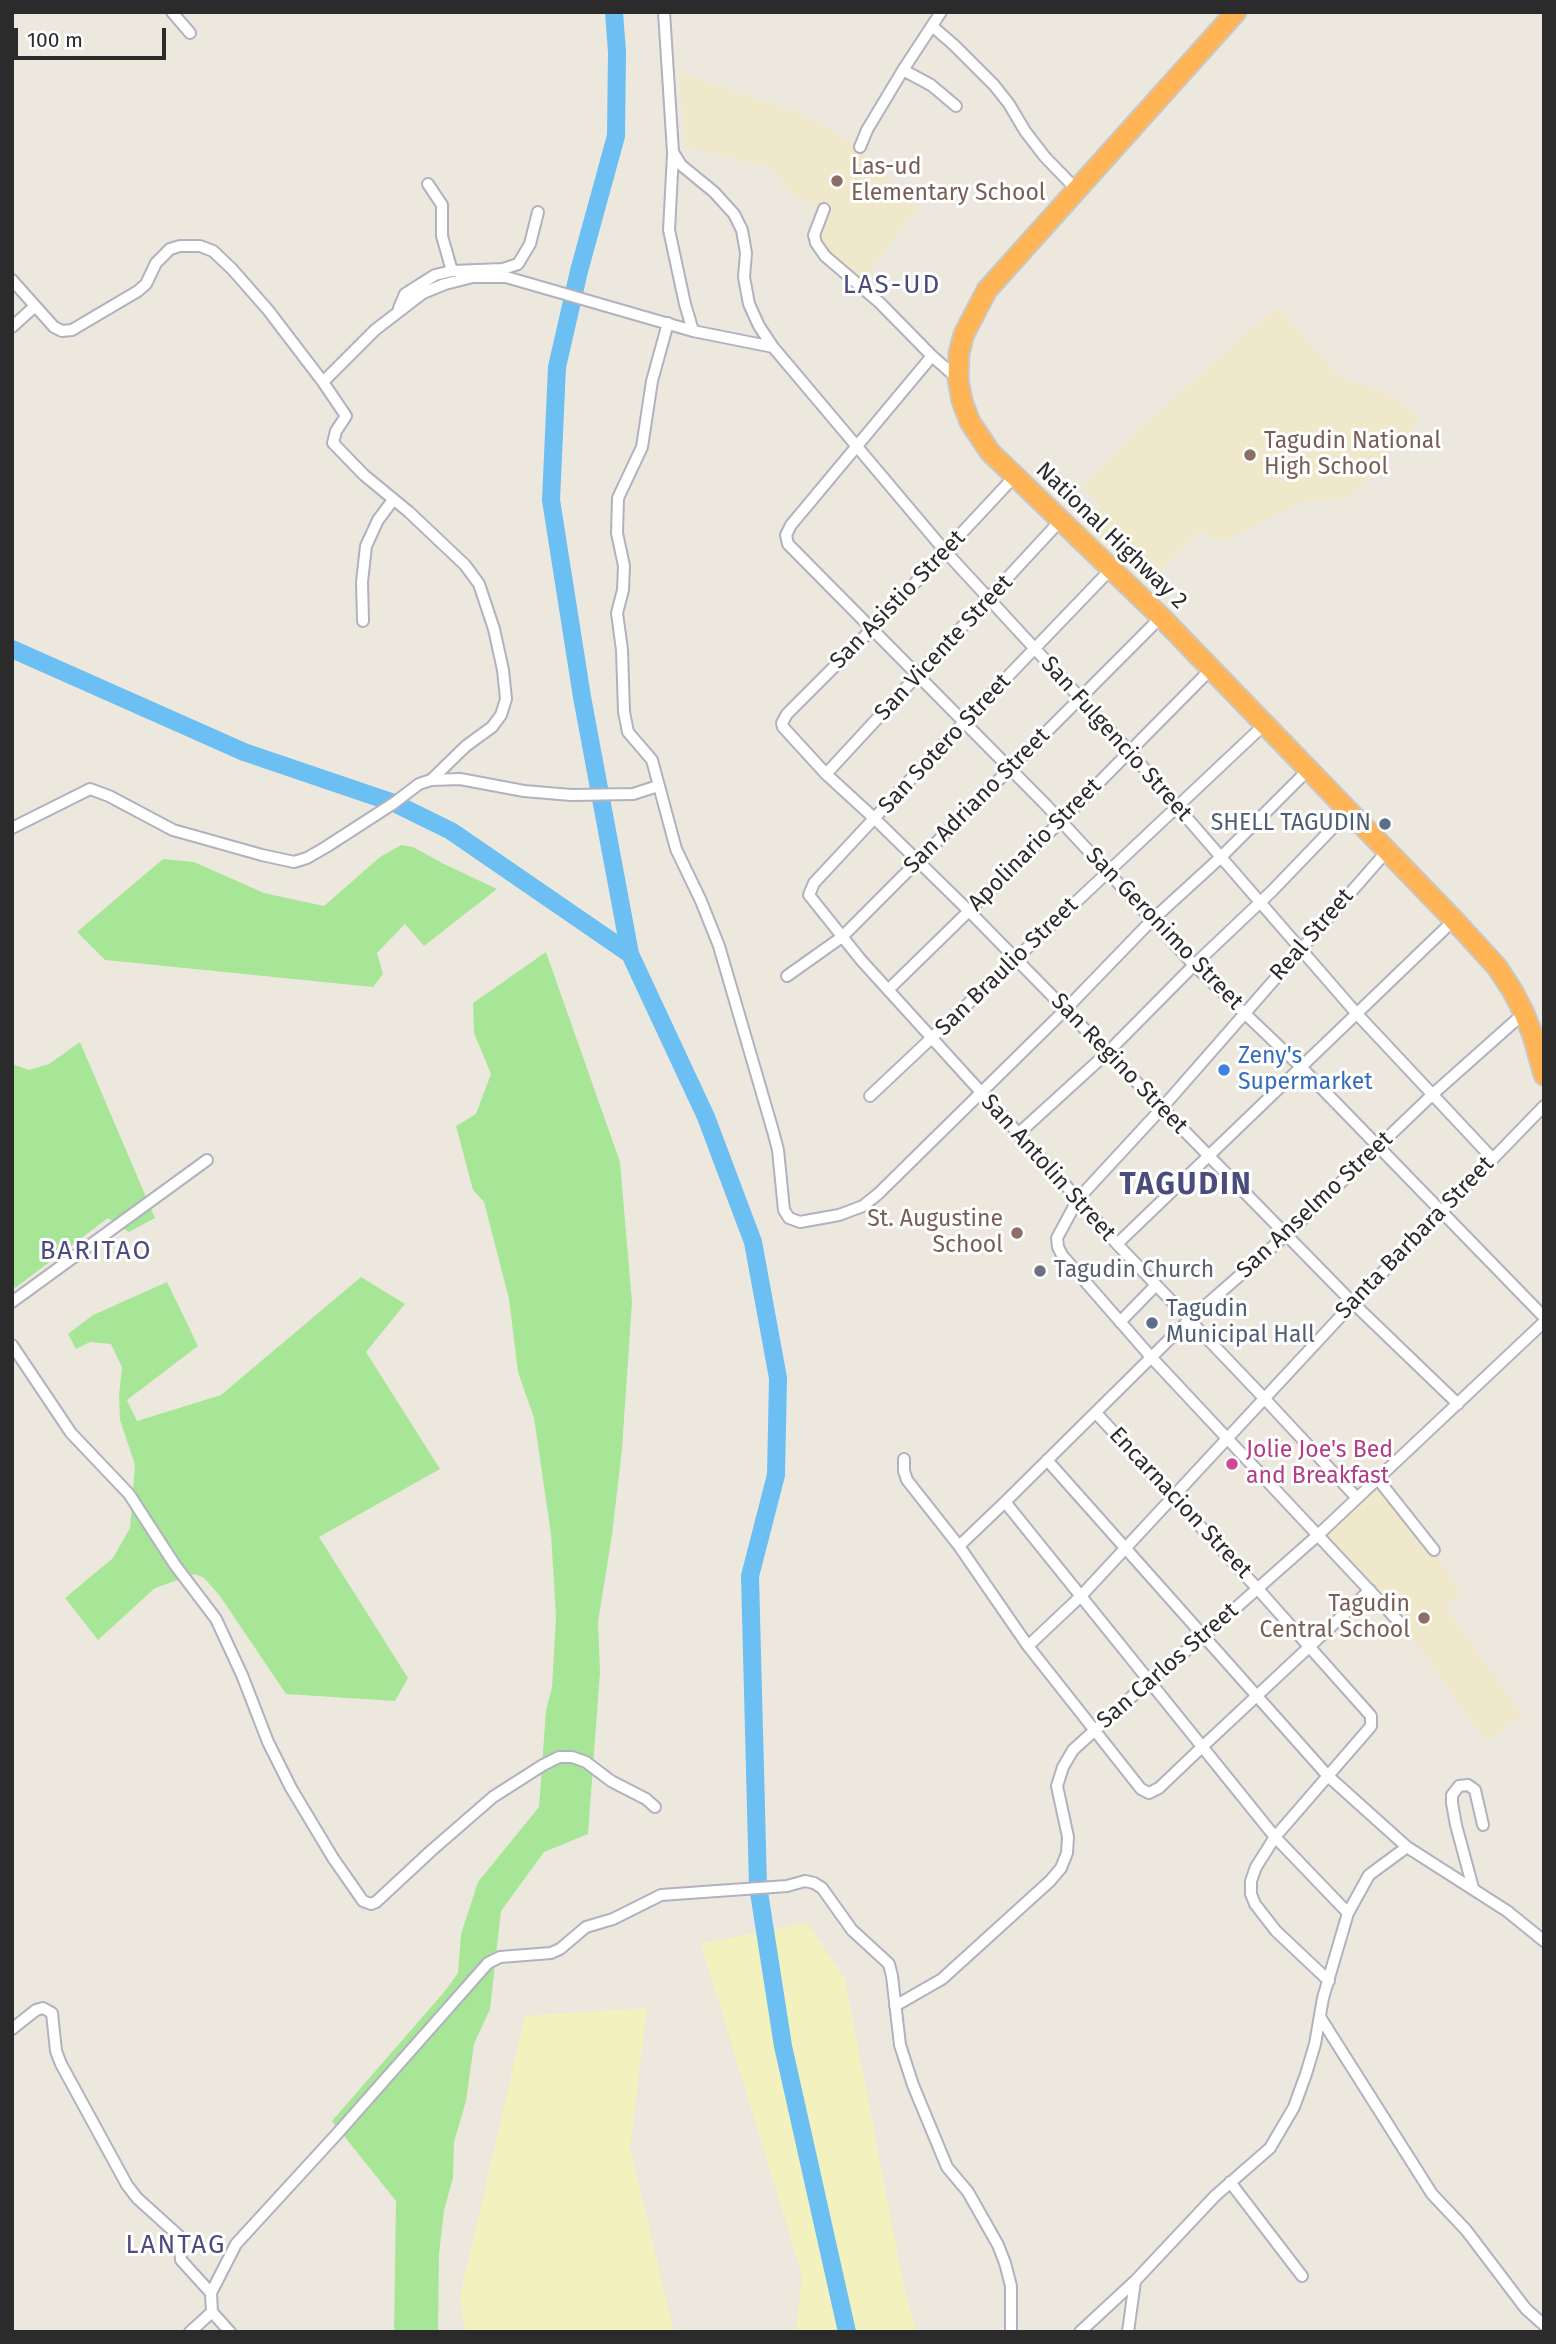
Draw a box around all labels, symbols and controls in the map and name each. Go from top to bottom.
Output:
scale bar [18,14,170,58]
text: 100 m [27,27,83,53]
place label: Las-ud Elementary School [851,154,1046,208]
marker: Las-ud Elementary School [829,173,845,189]
district label: LAS-UD [844,270,940,302]
place label: Tagudin National High School [1264,428,1441,482]
marker: Tagudin National High School [1242,447,1258,463]
street label: National Highway 2 [1030,457,1192,615]
street label: San Asistio Street [825,525,971,675]
street label: San Vicente Street [869,569,1019,727]
street label: San Fulgencio Street [1035,651,1197,827]
street label: San Sotero Street [873,668,1017,820]
street label: San Adriano Street [898,722,1056,880]
street label: Apolinario Street [963,773,1107,917]
place label: SHELL TAGUDIN [1211,810,1371,838]
marker: SHELL TAGUDIN [1377,816,1393,832]
street label: San Geronimo Street [1079,842,1249,1016]
street label: Real Street [1264,883,1360,987]
street label: San Braulio Street [930,892,1084,1042]
street label: San Regino Street [1045,988,1193,1140]
place label: Zeny's Supermarket [1238,1043,1373,1097]
marker: Zeny's Supermarket [1216,1062,1232,1078]
street label: San Antolin Street [975,1089,1121,1247]
street label: San Anselmo Street [1231,1126,1399,1284]
street label: Santa Barbara Street [1330,1151,1500,1325]
district label: TAGUDIN [1120,1168,1252,1204]
place label: St. Augustine School [867,1206,1003,1260]
marker: St. Augustine School [1009,1225,1025,1241]
district label: BARITAO [41,1236,151,1268]
place label: Tagudin Church [1054,1257,1214,1285]
marker: Tagudin Church [1032,1263,1048,1279]
place label: Tagudin Municipal Hall [1166,1296,1315,1350]
marker: Tagudin Municipal Hall [1144,1315,1160,1331]
street label: Encarnacion Street [1103,1422,1257,1584]
place label: Jolie Joe's Bed and Breakfast [1246,1437,1393,1491]
marker: Jolie Joe's Bed and Breakfast [1224,1456,1240,1472]
place label: Tagudin Central School [1259,1591,1410,1645]
street label: San Carlos Street [1092,1597,1244,1735]
marker: Tagudin Central School [1416,1610,1432,1626]
district label: LANTAG [126,2230,226,2262]

